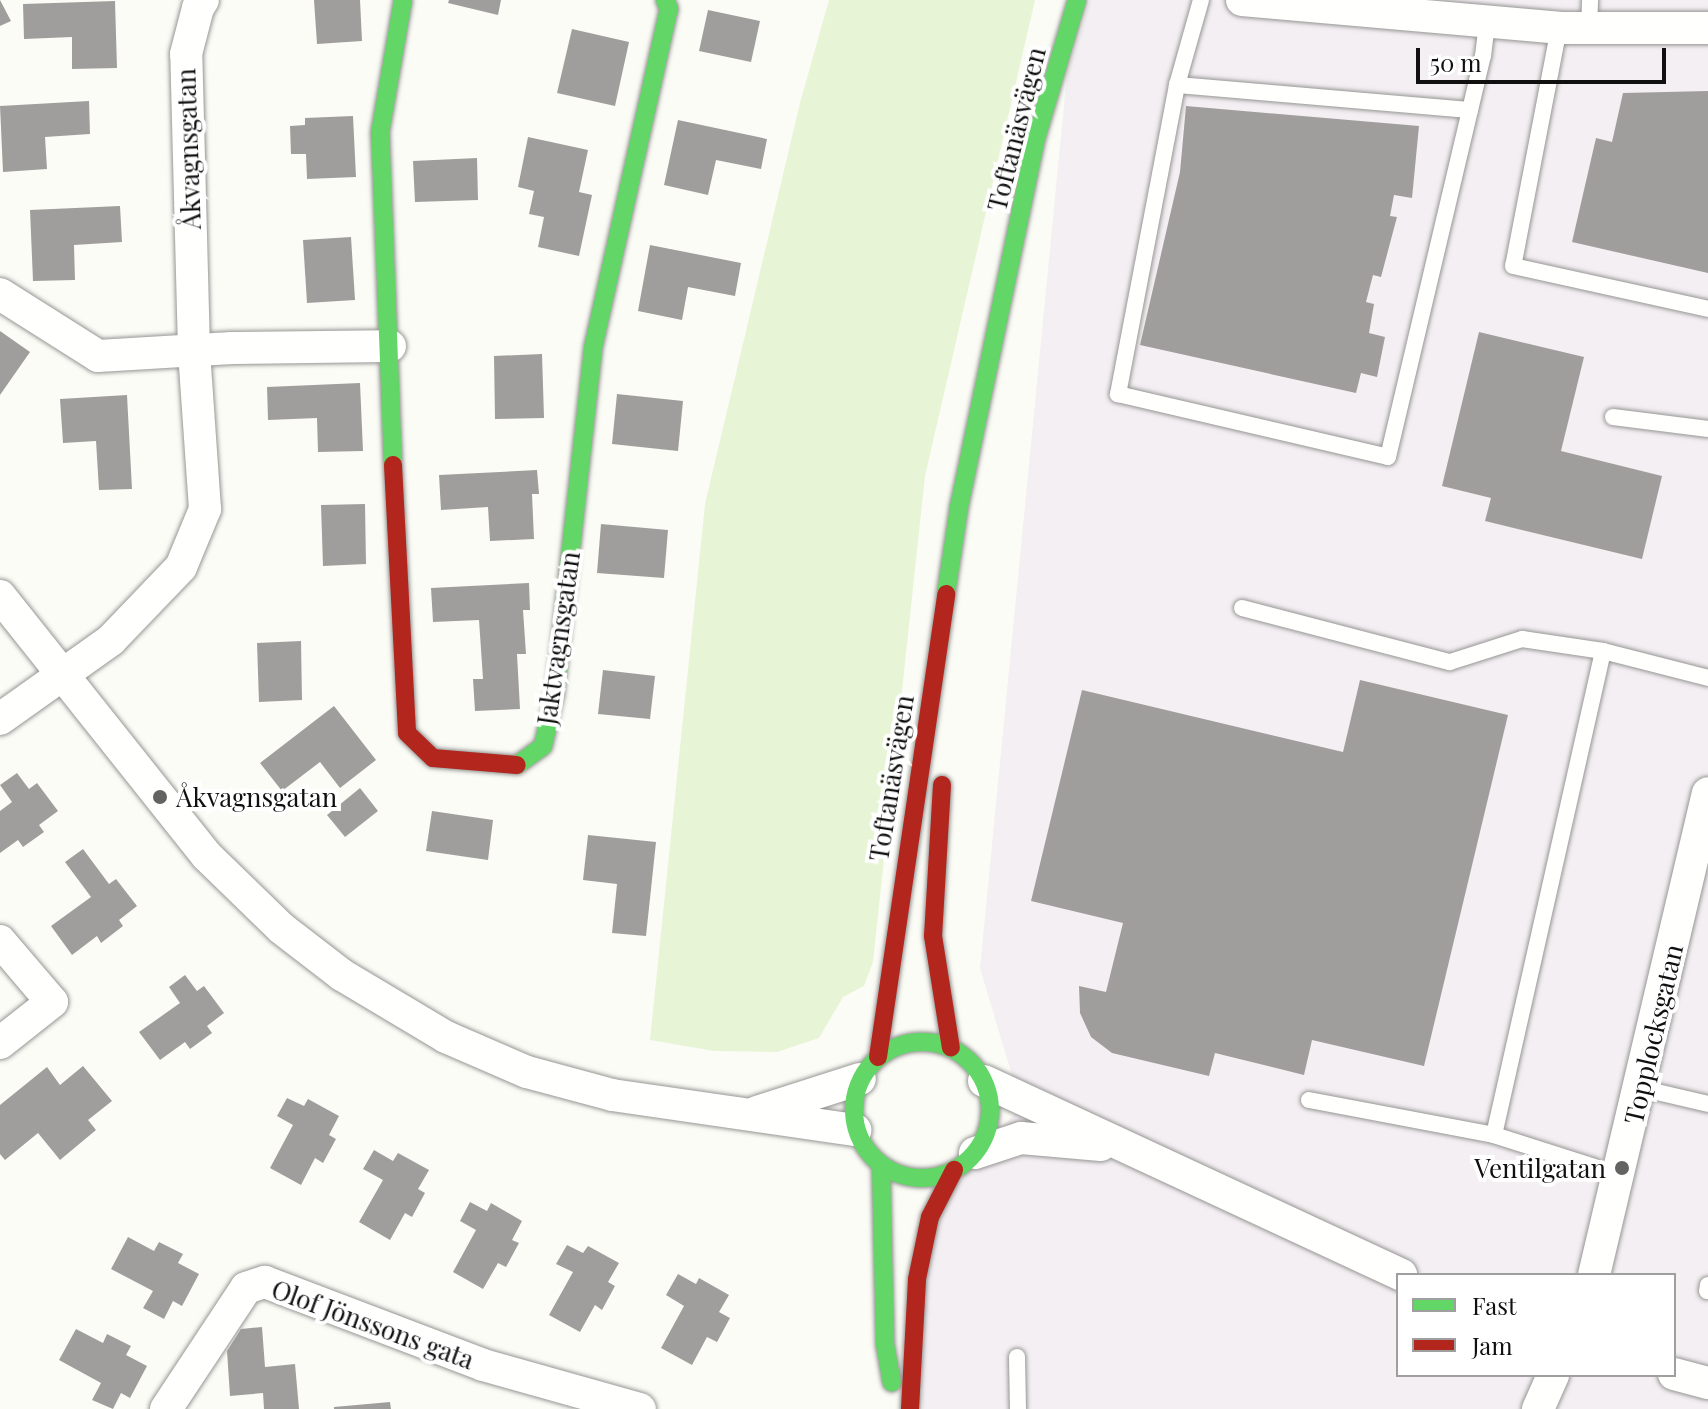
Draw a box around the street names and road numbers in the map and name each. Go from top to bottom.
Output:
street label: Toftanäsvägen [981,44,1051,214]
street label: Åkvagnsgatan [170,68,206,230]
street label: Jaktvagnsgatan [530,549,586,727]
street label: Toftanäsvägen [862,693,920,863]
street label: Topplocksgatan [1617,941,1689,1127]
street label: Olof Jönssons gata [268,1273,478,1375]

